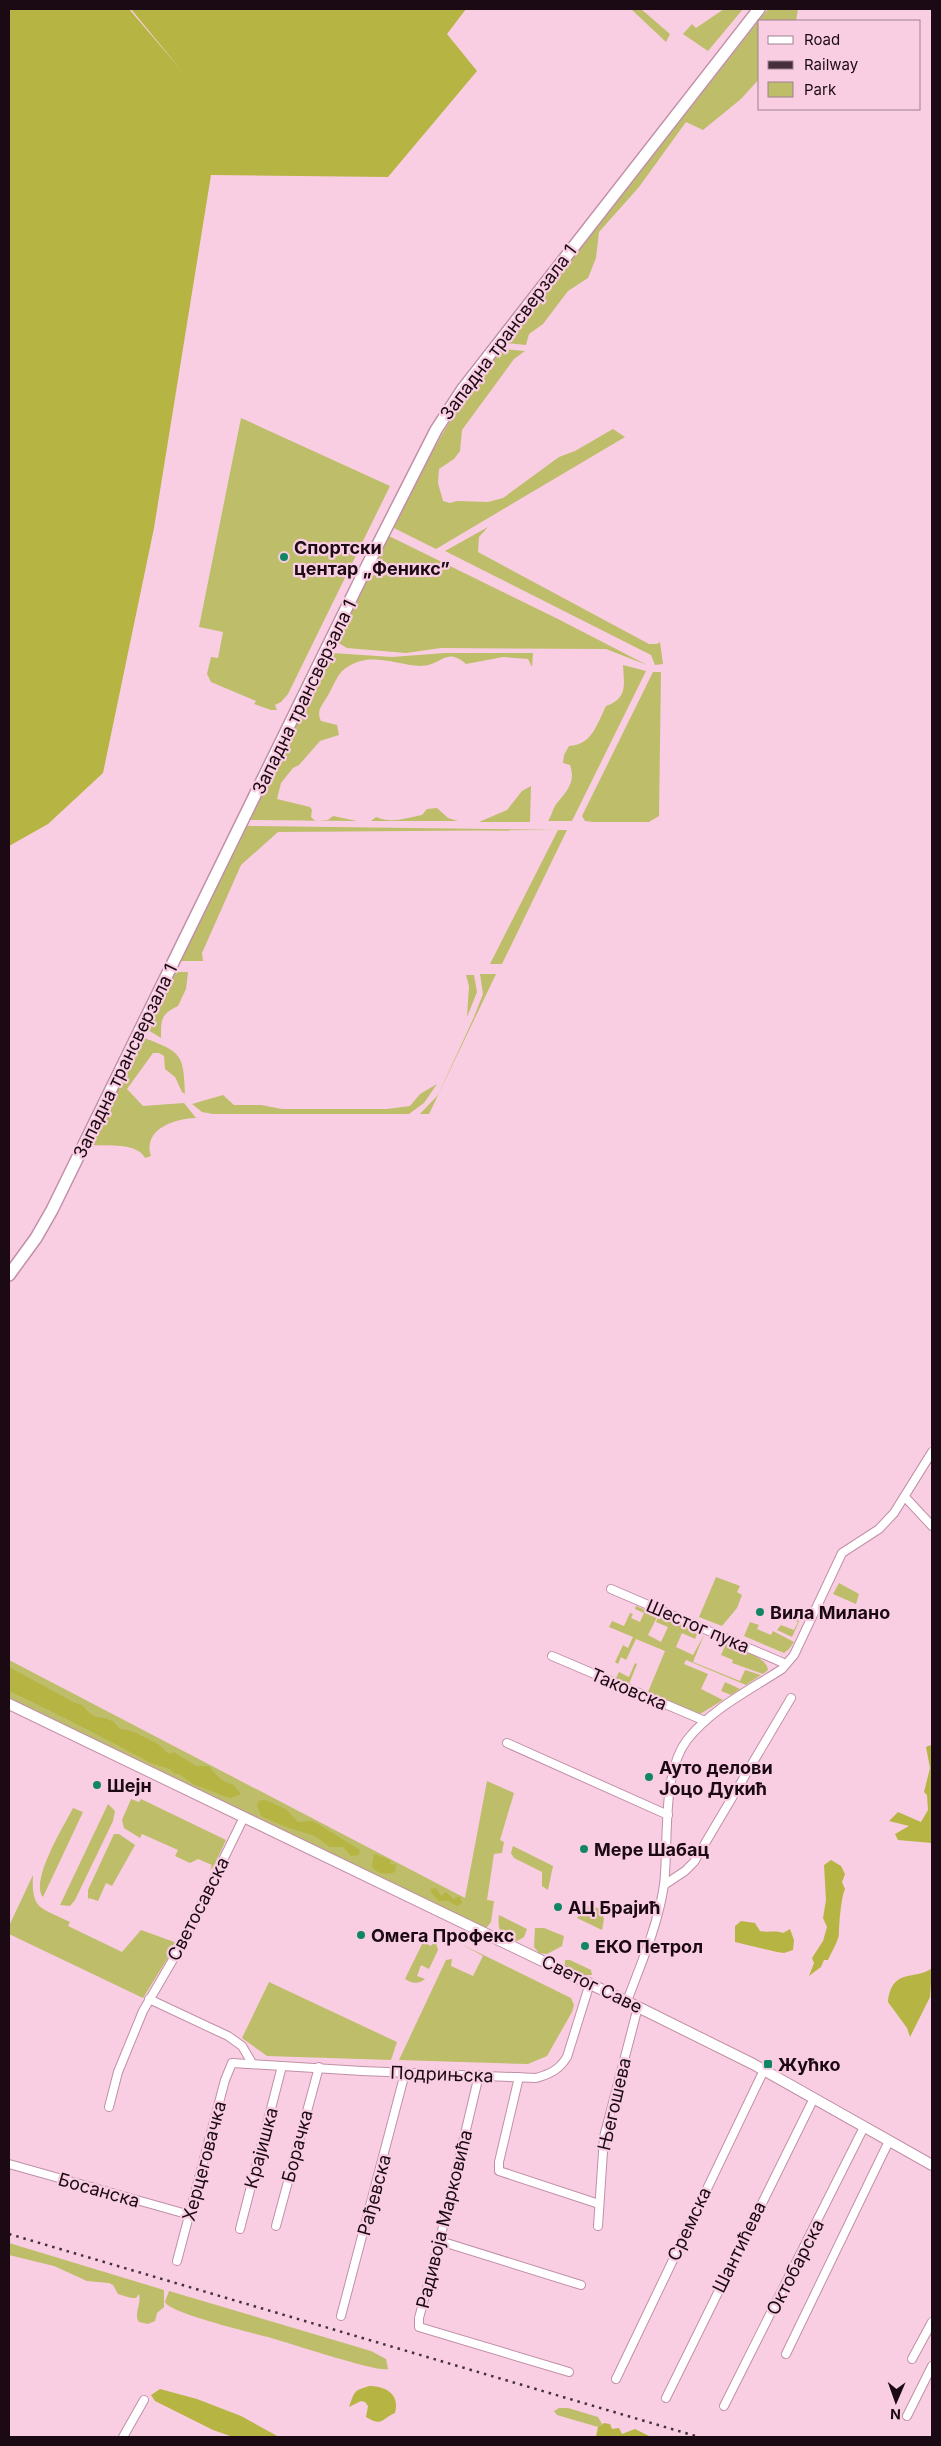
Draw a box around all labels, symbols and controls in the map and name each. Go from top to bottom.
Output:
legend [758,20,921,110]
text: Road [804,30,840,49]
text: Railway [804,55,859,74]
text: Park [804,80,837,99]
street label: Западна трансверзала 1 [435,240,581,424]
place label: Спортски центар „Феникс” [294,537,450,579]
marker: Спортски центар „Феникс” [278,551,290,563]
street label: Западна трансверзала 1 [248,596,360,798]
street label: Западна трансверзала 1 [69,960,181,1162]
street label: Шестог пука [643,1595,753,1657]
place label: Вила Милано [770,1602,890,1623]
marker: Вила Милано [754,1606,766,1618]
street label: Таковска [588,1664,670,1714]
place label: Ауто делови Јоцо Дукић [659,1757,773,1799]
marker: Ауто делови Јоцо Дукић [643,1771,655,1783]
place label: Шејн [107,1775,152,1796]
marker: Шејн [91,1779,103,1791]
place label: Мере Шабац [594,1839,710,1860]
marker: Мере Шабац [578,1843,590,1855]
street label: Светосавска [163,1854,233,1964]
place label: АЦ Брајић [568,1897,660,1918]
marker: АЦ Брајић [552,1901,564,1913]
place label: Омега Профекс [371,1925,514,1946]
marker: Омега Профекс [355,1929,367,1941]
place label: ЕКО Петрол [595,1936,703,1957]
marker: ЕКО Петрол [579,1940,591,1952]
street label: Светог Саве [538,1951,646,2017]
place label: Жућко [778,2054,840,2075]
street label: Његошева [593,2056,635,2152]
marker: Жућко [762,2058,774,2070]
street label: Подрињска [390,2062,494,2086]
street label: Херцеговачка [178,2099,230,2223]
street label: Крајишка [240,2105,282,2191]
street label: Борачка [277,2108,317,2184]
street label: Радивоја Марковића [412,2128,476,2310]
street label: Рађевска [353,2152,395,2238]
street label: Босанска [56,2168,142,2212]
street label: Сремска [663,2184,715,2264]
street label: Шантићева [708,2198,770,2296]
street label: Октобарска [762,2216,828,2318]
north arrow [871,2376,921,2426]
text: N [890,2406,901,2423]

